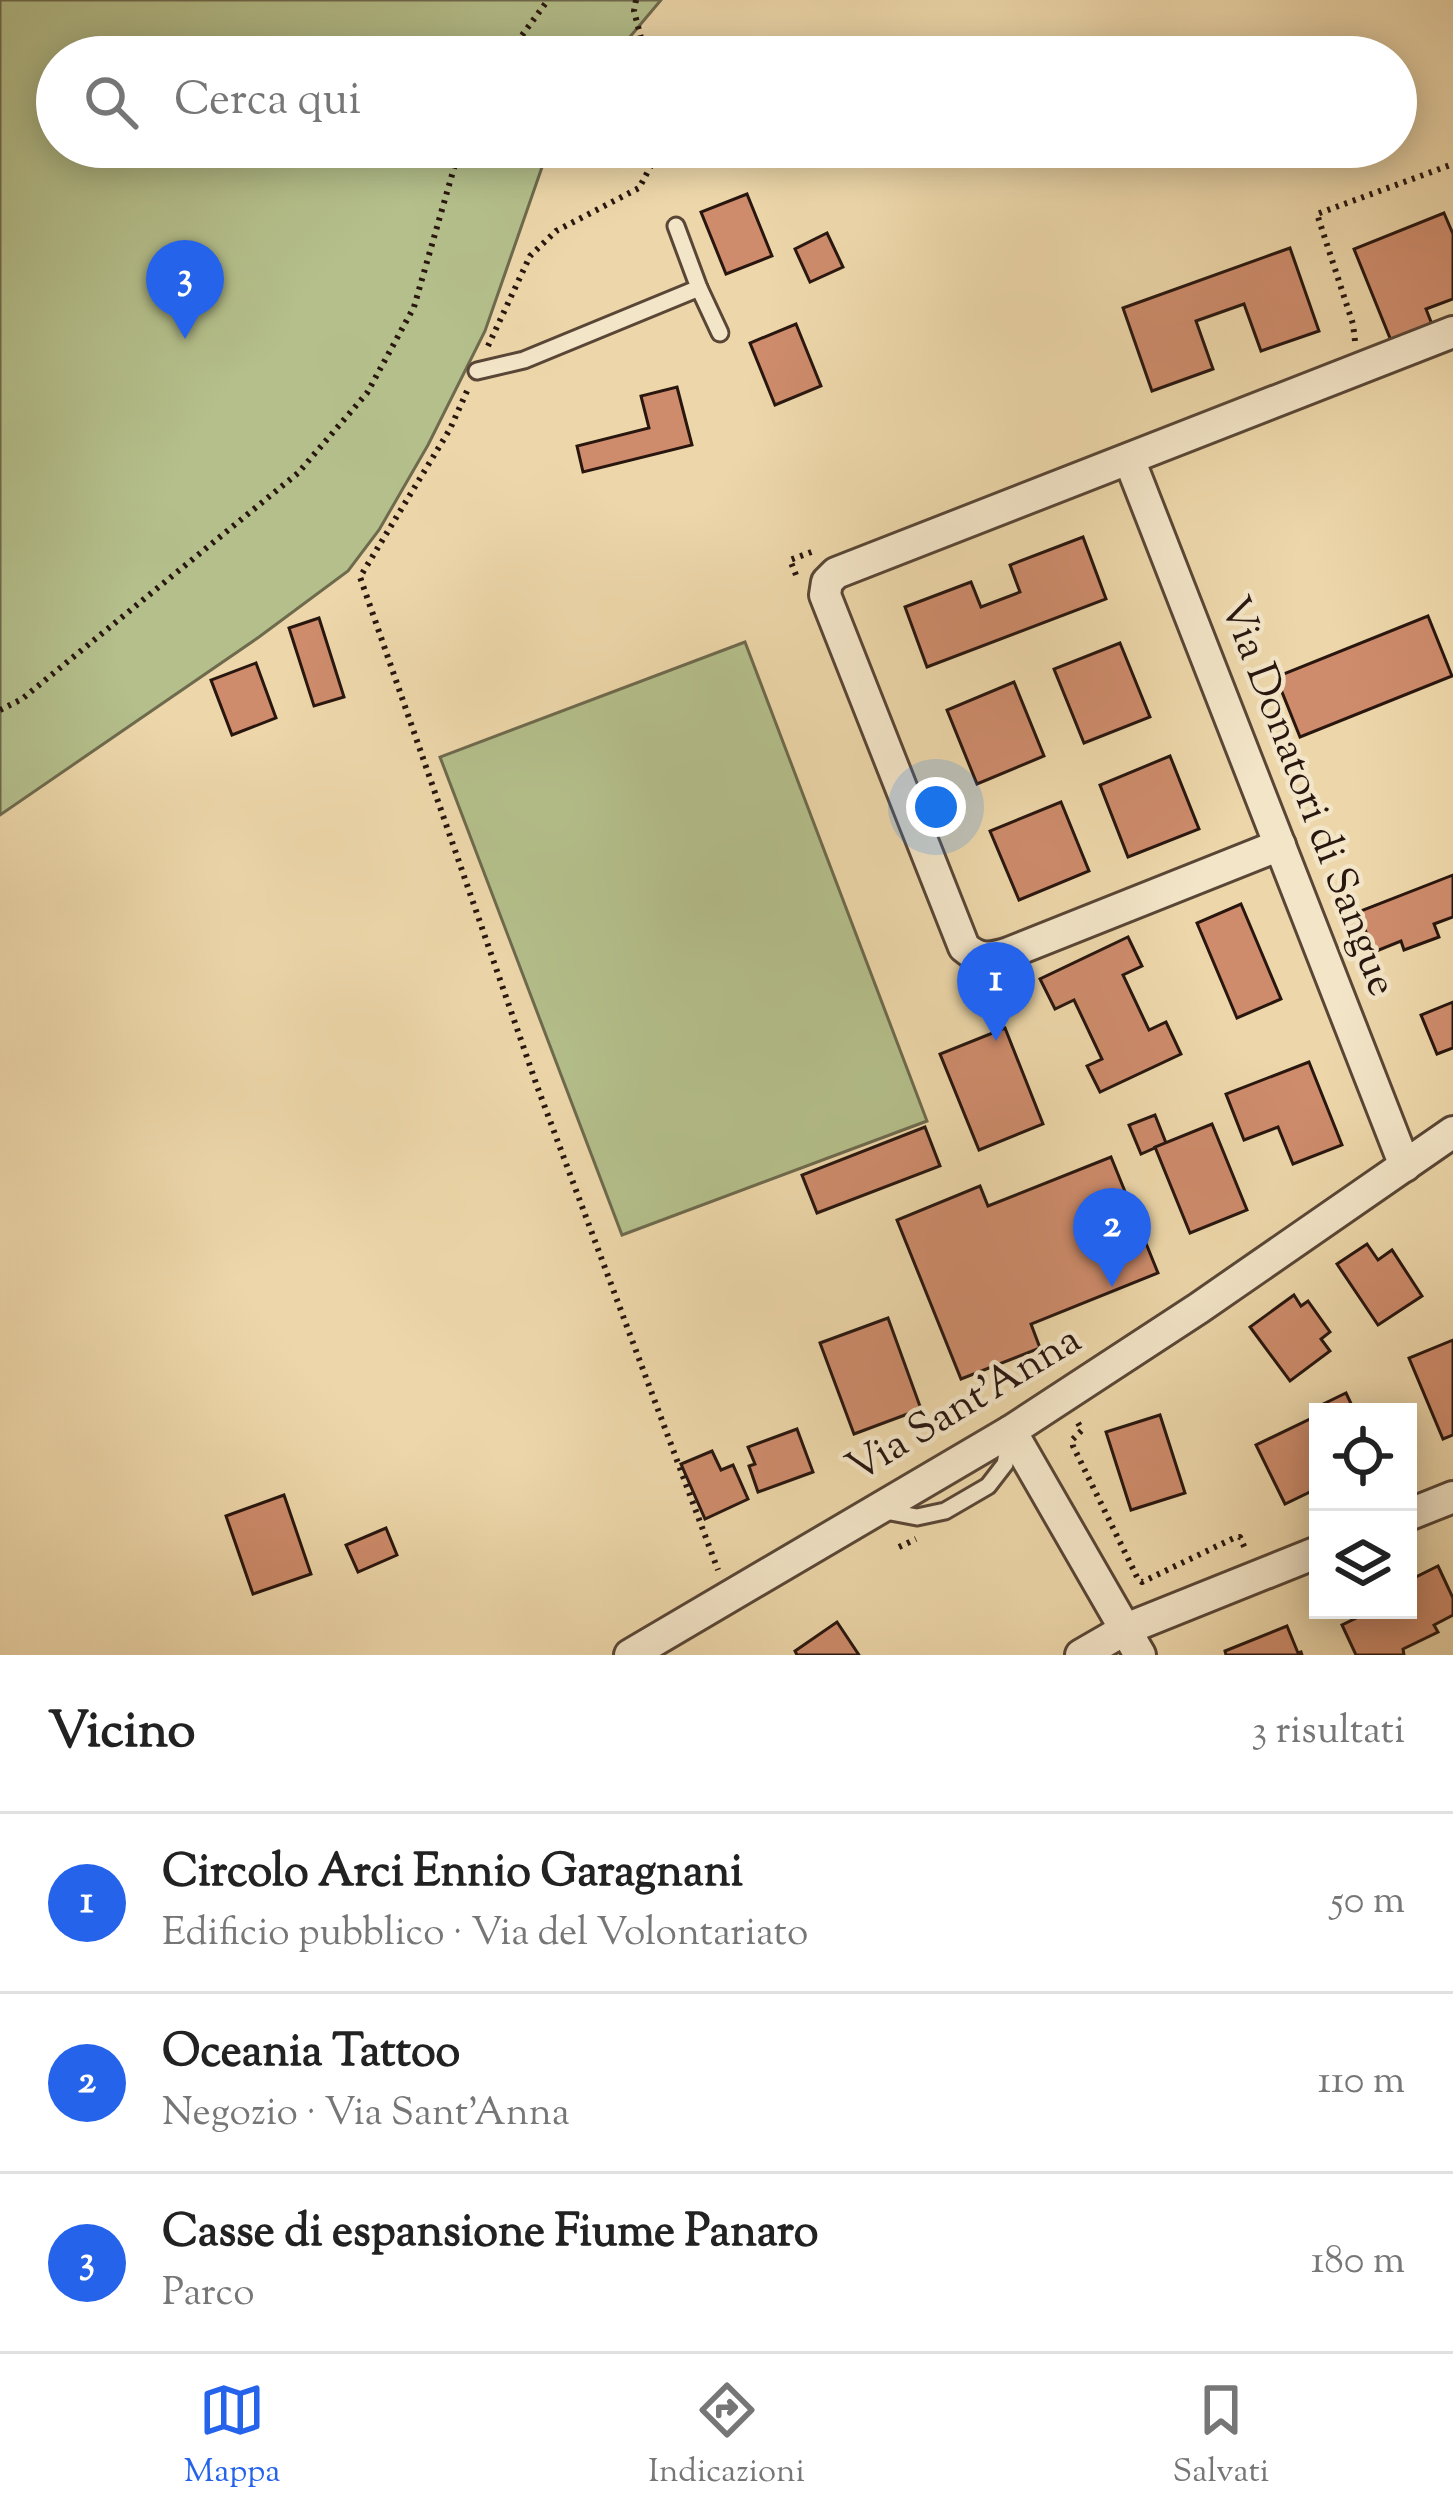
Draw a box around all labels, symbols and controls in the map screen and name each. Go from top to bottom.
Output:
search box [36,36,1417,168]
icon: search [78,69,144,135]
text: Cerca qui [174,70,361,135]
pin: 3 [146,240,224,339]
street label: Via Donatori di Sangue [1202,589,1410,1005]
your location [906,777,966,837]
pin: 1 [957,942,1035,1041]
pin: 2 [1073,1188,1151,1287]
street label: Via Sant'Anna [836,1312,1094,1500]
map controls [1309,1403,1417,1619]
button: locate [1309,1403,1417,1511]
button: layers [1309,1511,1417,1619]
text: Vicino [48,1697,195,1770]
text: 3 risultati [1252,1705,1405,1761]
text: Circolo Arci Ennio Garagnani [162,1842,743,1907]
text: 1 [80,1875,94,1931]
text: 50 m [1330,1875,1405,1931]
text: Edificio pubblico · Via del Volontariato [162,1907,808,1963]
text: Oceania Tattoo [162,2022,460,2087]
text: 2 [78,2055,96,2111]
text: 110 m [1318,2055,1405,2111]
text: Negozio · Via Sant'Anna [162,2087,570,2143]
text: Casse di espansione Fiume Panaro [162,2202,818,2267]
text: 3 [79,2235,95,2291]
text: 180 m [1311,2235,1405,2291]
text: Parco [162,2267,254,2323]
tab: Mappa [184,2377,281,2497]
tab: Indicazioni [648,2377,805,2497]
tab: Salvati [1173,2377,1269,2497]

